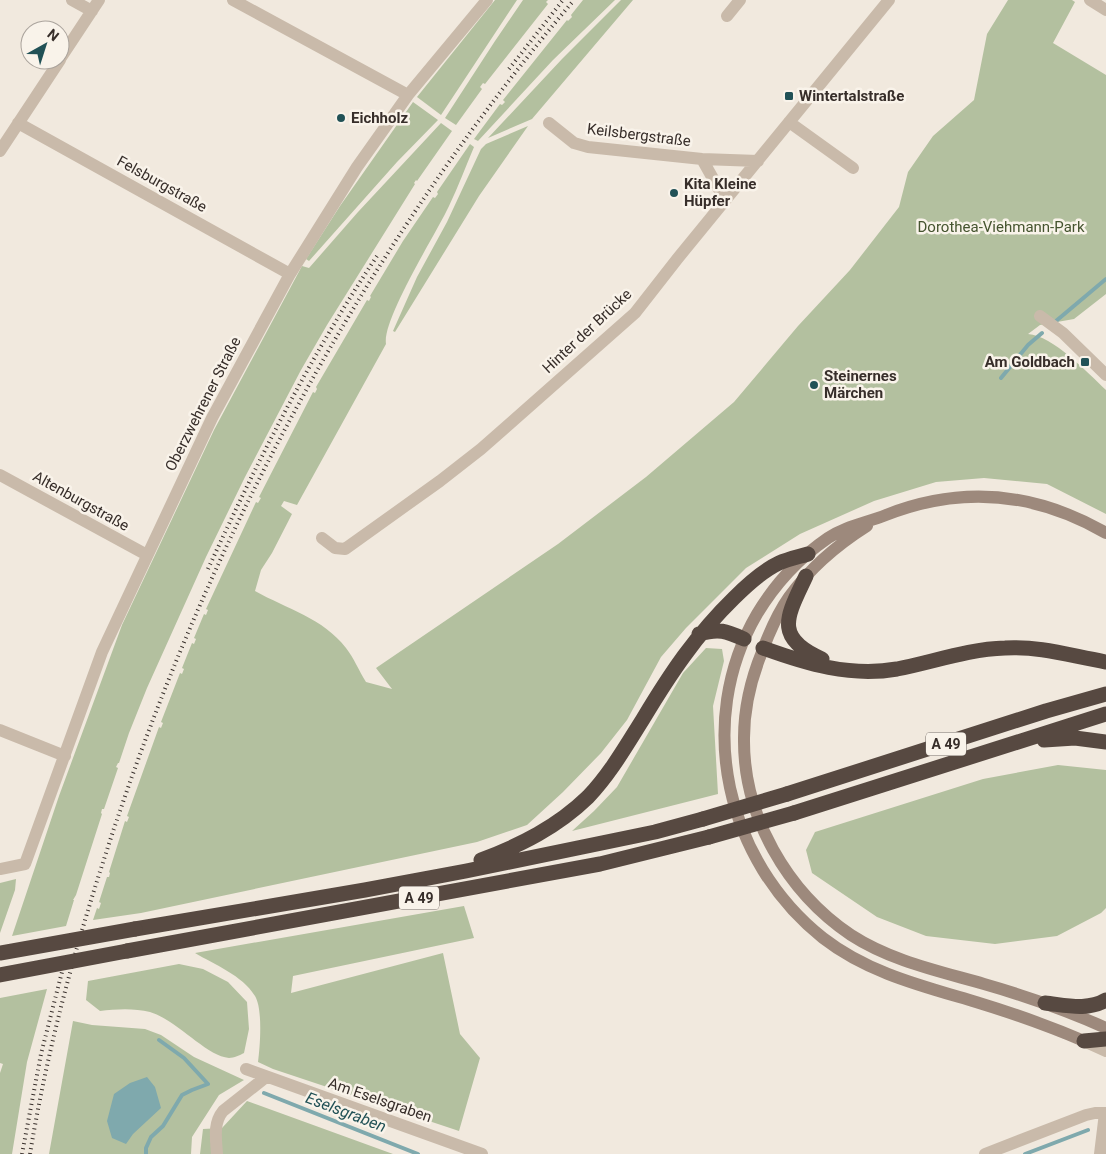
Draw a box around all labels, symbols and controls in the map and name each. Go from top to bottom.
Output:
north arrow [20,20,70,70]
text: N [44,26,62,44]
place label: Wintertalstraße [799,87,904,105]
marker: Wintertalstraße [783,90,795,102]
place label: Eichholz [351,109,408,127]
marker: Eichholz [335,112,347,124]
street label: Keilsbergstraße [586,120,692,150]
street label: Felsburgstraße [114,152,210,216]
place label: Kita Kleine Hüpfer [684,175,756,210]
marker: Kita Kleine Hüpfer [668,187,680,199]
park label: Dorothea-Viehmann-Park [918,218,1085,236]
street label: Hinter der Brücke [539,285,635,377]
street label: Oberzwehrener Straße [161,334,245,474]
place label: Am Goldbach [985,353,1075,371]
marker: Am Goldbach [1079,356,1091,368]
place label: Steinernes Märchen [824,367,897,402]
marker: Steinernes Märchen [808,379,820,391]
street label: Altenburgstraße [30,467,132,535]
road number: A 49 [926,732,966,756]
road number: A 49 [399,886,439,910]
street label: Am Eselsgraben [326,1074,434,1126]
water label: Eselsgraben [303,1088,389,1136]

